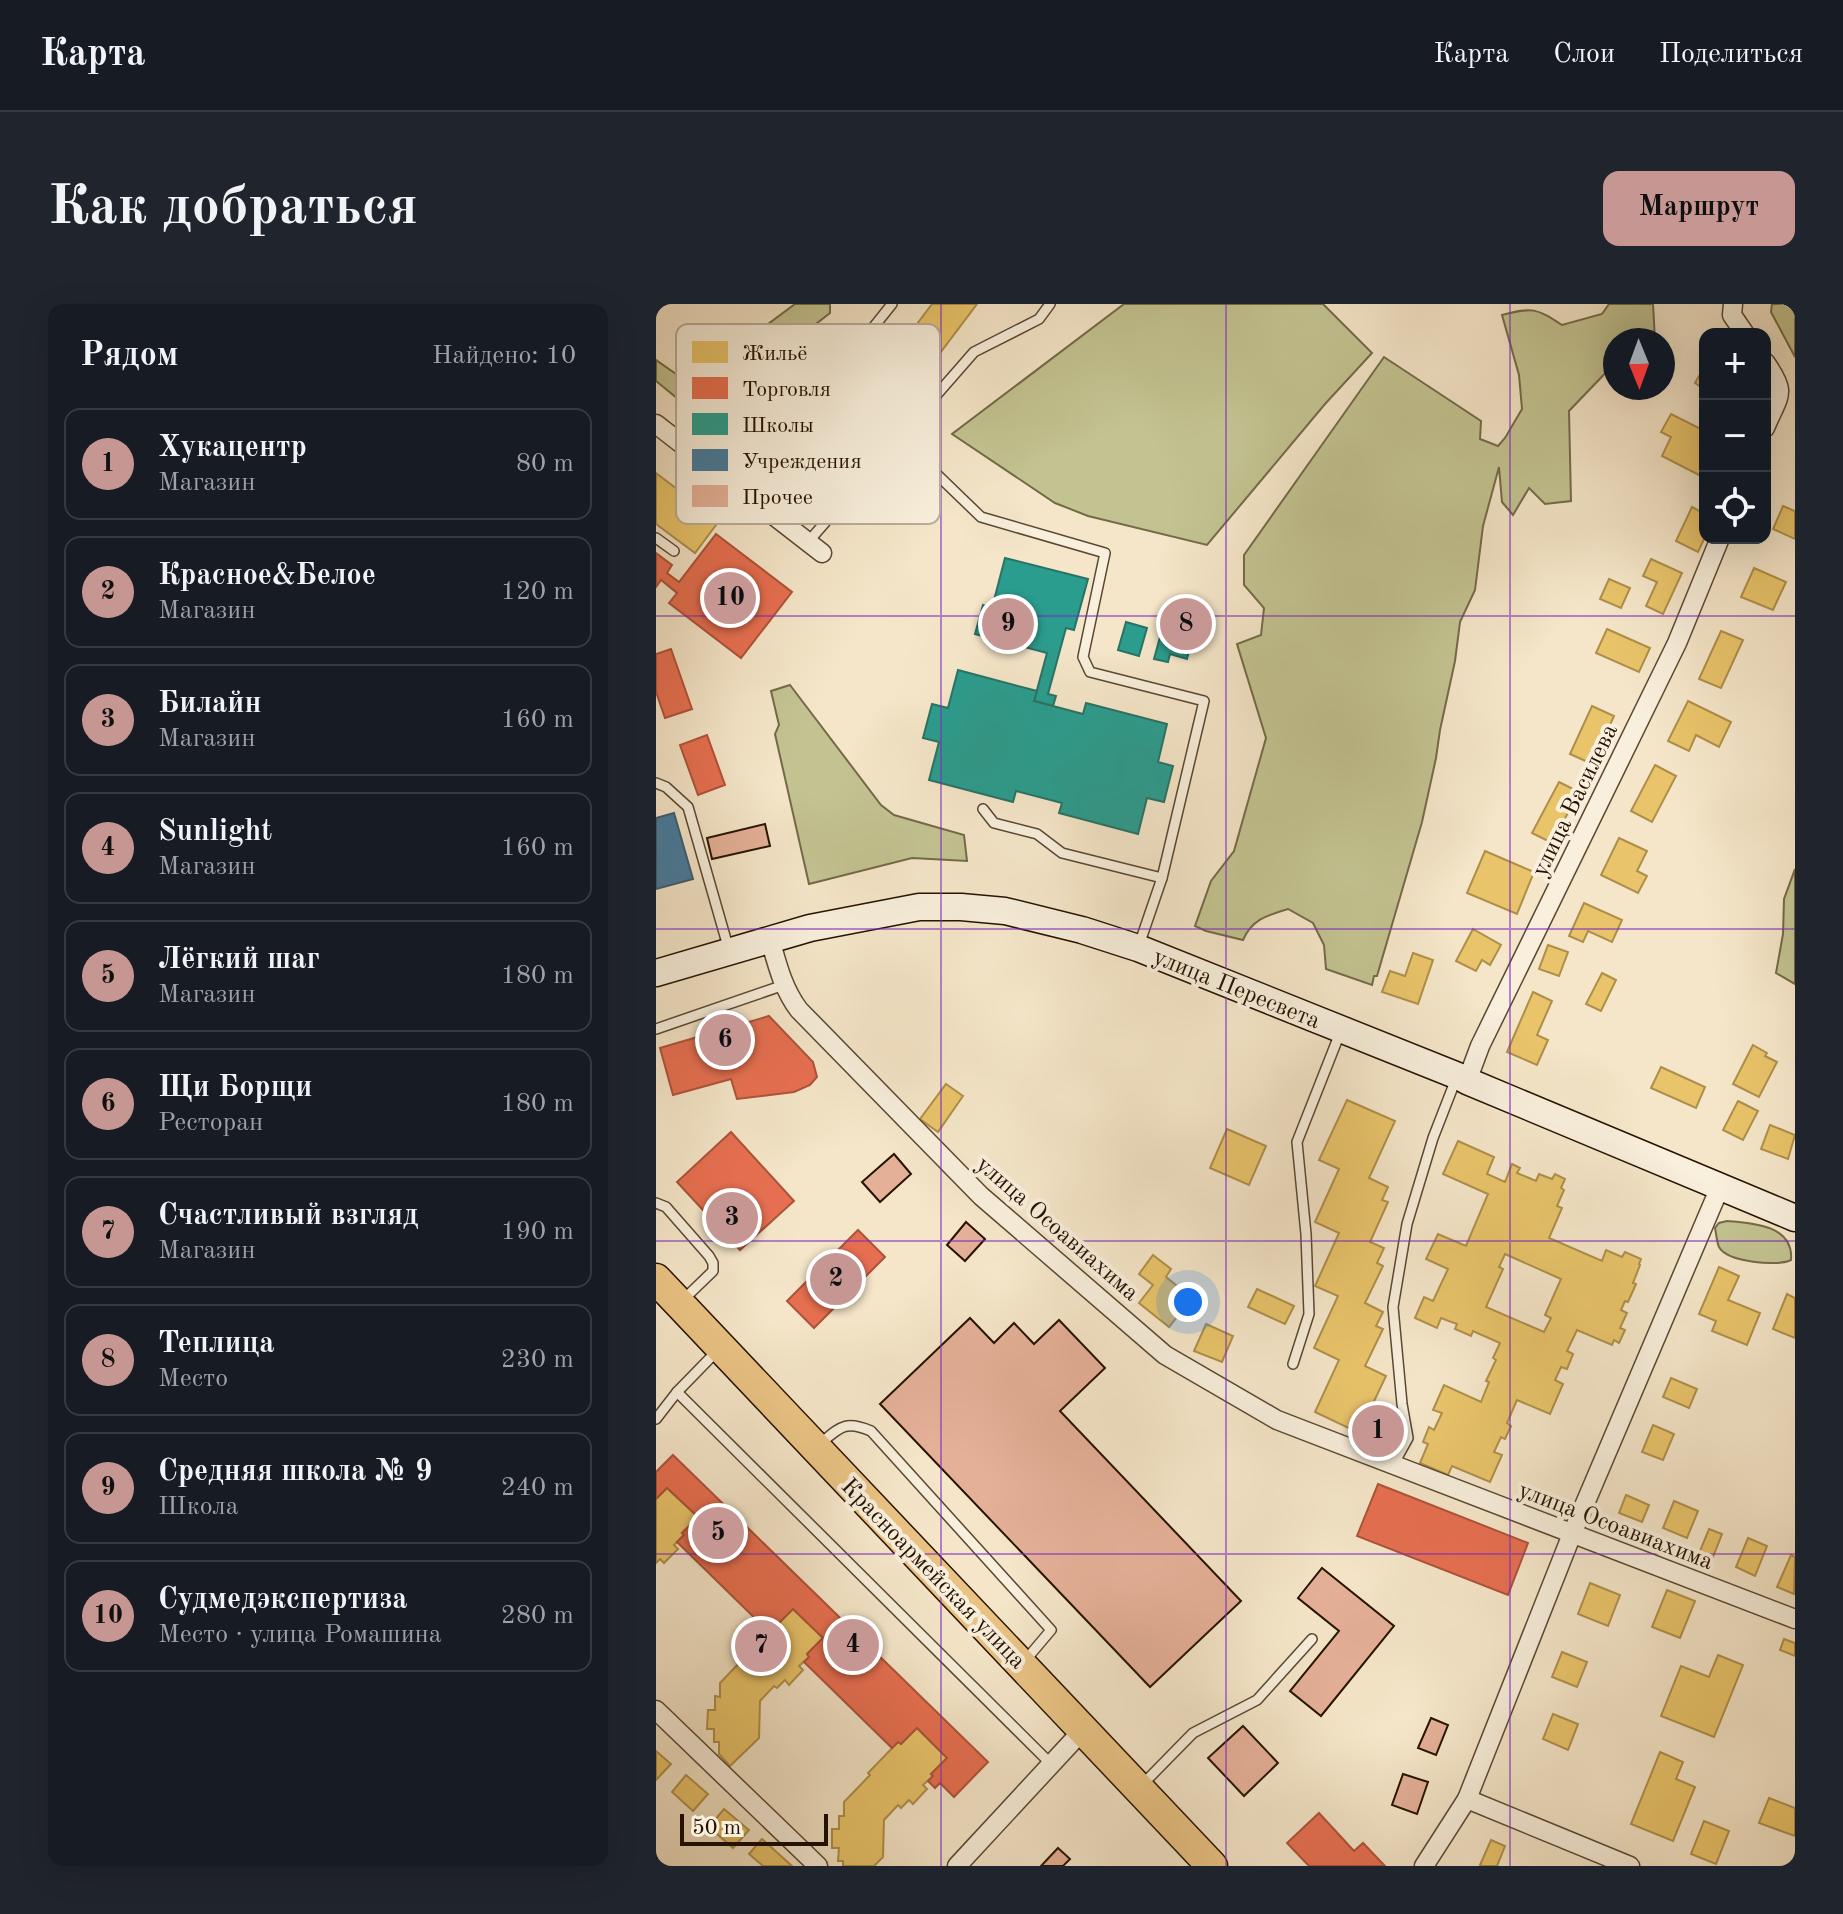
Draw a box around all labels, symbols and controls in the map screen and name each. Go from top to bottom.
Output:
text: Карта [40,36,146,74]
text: Карта [1433,41,1509,69]
text: Слои [1553,41,1615,69]
text: Поделиться [1659,41,1803,69]
button: Маршрут [1603,171,1795,246]
text: Как добраться [48,180,418,236]
legend [676,324,940,524]
north arrow [1603,328,1675,400]
map controls [1699,328,1771,544]
button: + [1699,328,1771,400]
text: Рядом [80,339,179,373]
text: Найдено: 10 [432,343,576,369]
text: Жильё [742,343,807,365]
text: Торговля [742,379,831,401]
button: − [1699,400,1771,472]
text: Школы [742,415,814,437]
text: Хукацентр [158,433,307,463]
text: 1 [100,451,116,477]
text: 80 m [516,451,574,477]
text: Учреждения [742,451,862,473]
text: Магазин [158,470,256,496]
button: locate [1699,472,1771,544]
text: Прочее [742,487,813,509]
text: Красное&Белое [158,561,376,591]
pin: 10 [704,568,756,628]
text: 2 [100,579,116,605]
text: 120 m [501,579,574,605]
pin: 9 [982,594,1034,654]
pin: 8 [1160,594,1212,654]
text: Магазин [158,598,256,624]
text: Билайн [158,689,261,719]
text: 3 [100,707,116,733]
text: 160 m [501,707,574,733]
street label: улица Василева [1529,721,1623,881]
text: Магазин [158,726,256,752]
text: Sunlight [158,817,272,847]
text: 4 [100,835,116,861]
text: 160 m [501,835,574,861]
text: Магазин [158,854,256,880]
text: Лёгкий шаг [158,945,320,975]
street label: улица Пересвета [1149,945,1323,1034]
text: 5 [100,963,116,989]
text: 180 m [501,963,574,989]
text: Магазин [158,982,256,1008]
pin: 6 [699,1010,751,1070]
text: Щи Борщи [158,1073,312,1103]
text: 6 [100,1091,116,1117]
text: 180 m [501,1091,574,1117]
text: Ресторан [158,1110,263,1136]
street label: улица Осоавиахима [971,1153,1143,1306]
pin: 3 [706,1188,758,1248]
text: Счастливый взгляд [158,1201,418,1231]
text: 7 [100,1219,116,1245]
text: 190 m [501,1219,574,1245]
text: Магазин [158,1238,256,1264]
pin: 2 [810,1249,862,1309]
your location [1168,1282,1208,1322]
text: Теплица [158,1329,275,1359]
text: 8 [100,1347,116,1373]
text: 230 m [501,1347,574,1373]
text: Место [158,1366,228,1392]
pin: 1 [1352,1401,1404,1461]
text: Средняя школа № 9 [158,1457,432,1487]
text: 9 [100,1475,116,1501]
text: 240 m [501,1475,574,1501]
street label: Красноармейская улица [836,1475,1030,1674]
street label: улица Осоавиахима [1515,1479,1716,1575]
text: Школа [158,1494,239,1520]
pin: 5 [692,1503,744,1563]
text: Судмедэкспертиза [158,1585,408,1615]
text: 10 [93,1603,123,1629]
text: 280 m [501,1603,574,1629]
pin: 4 [827,1615,879,1675]
pin: 7 [735,1616,787,1676]
text: Место · улица Ромашина [158,1622,442,1648]
scale bar [680,1810,828,1846]
text: 50 m [692,1817,741,1839]

